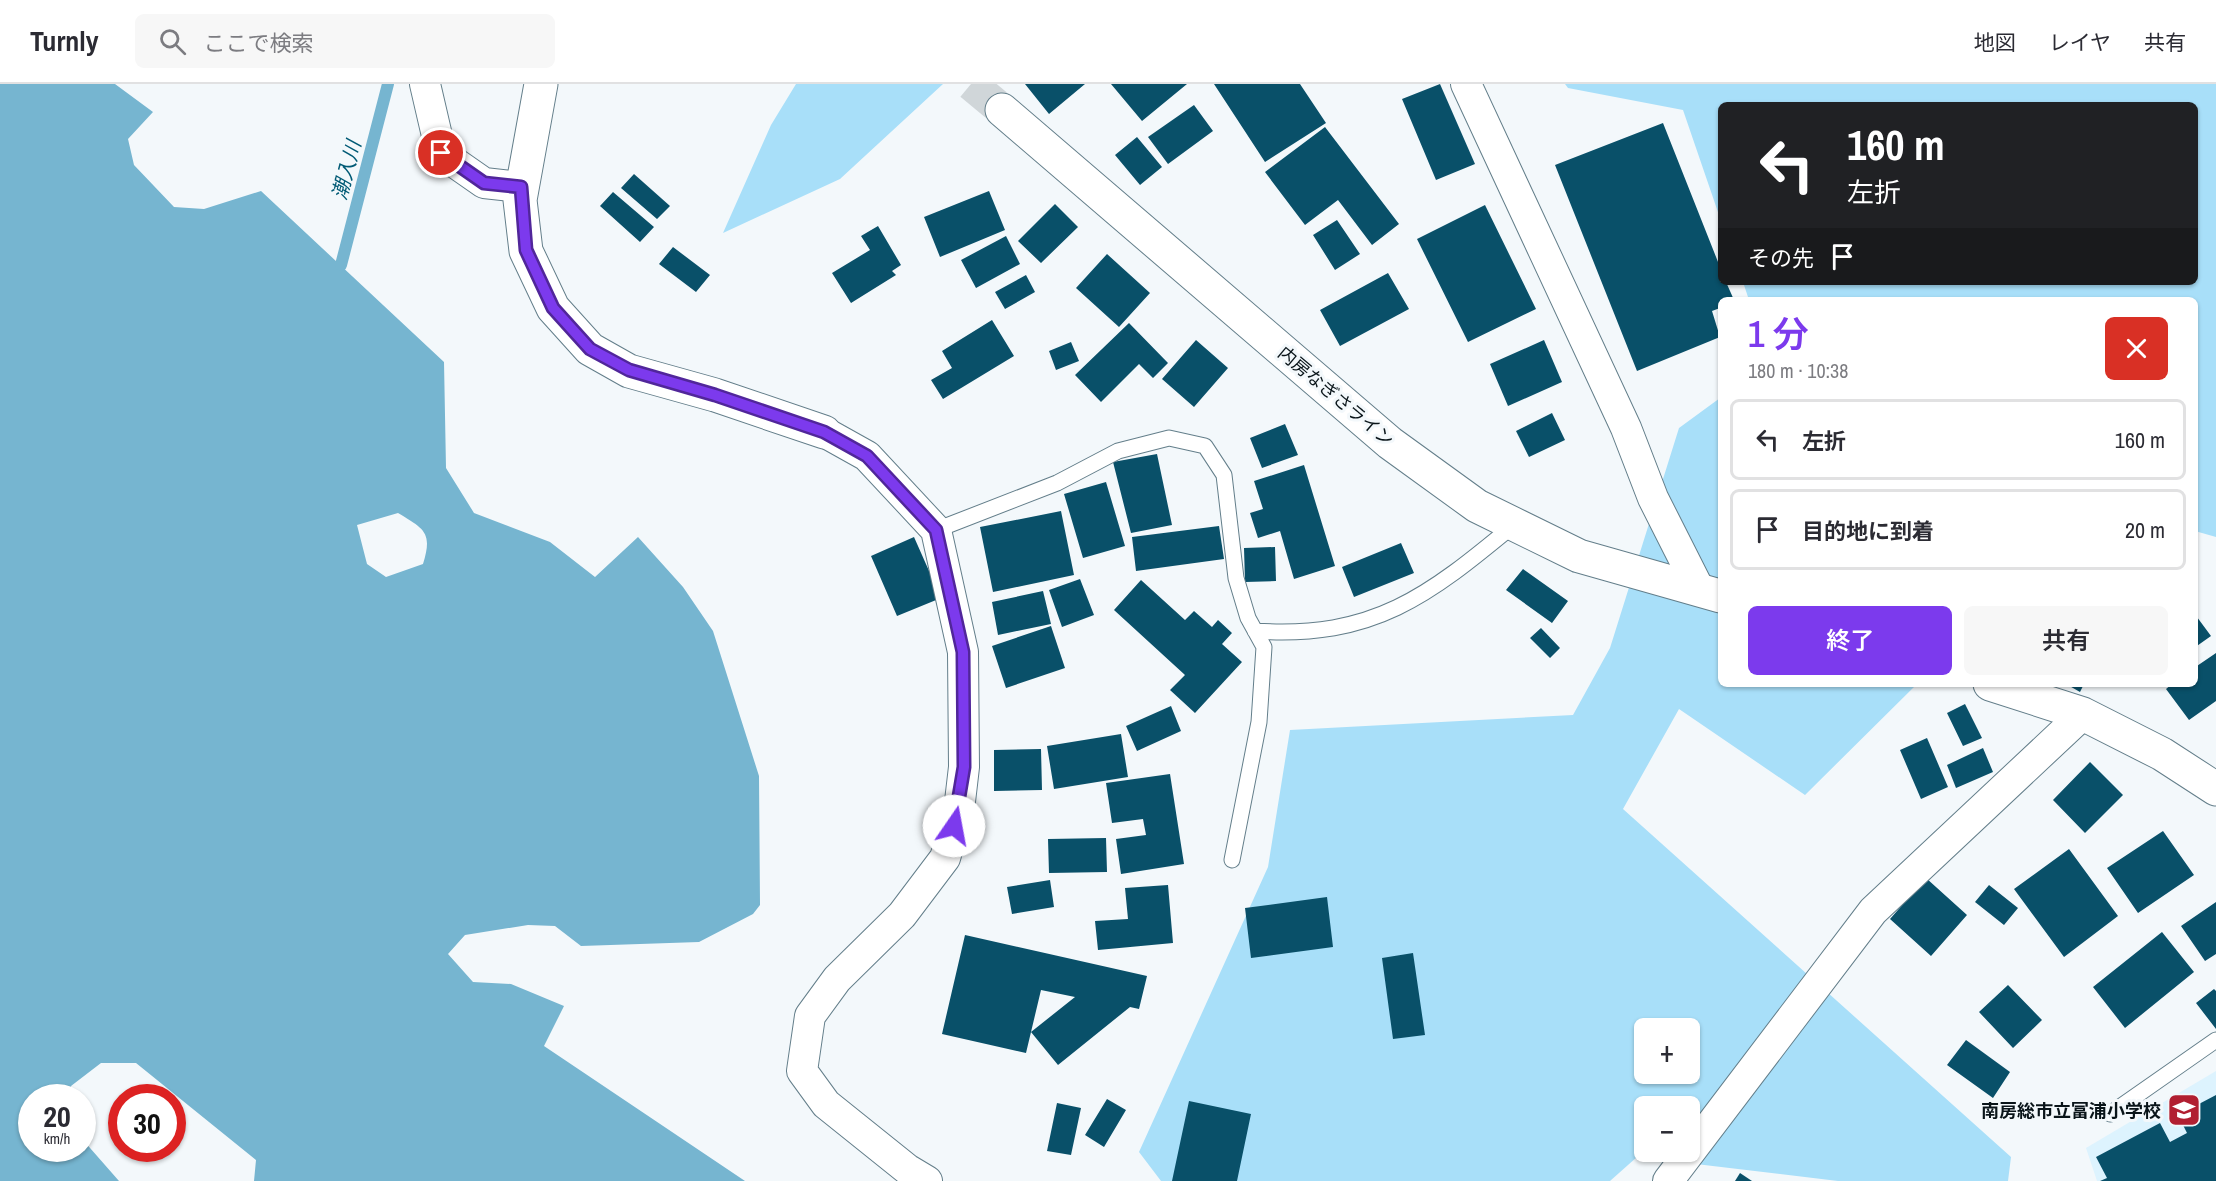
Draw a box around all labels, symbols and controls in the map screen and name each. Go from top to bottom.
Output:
search box [135,14,555,68]
text: Turnly [30,22,99,60]
icon: search [156,25,189,58]
text: ここで検索 [204,28,314,58]
text: 地図 [1974,28,2016,57]
text: レイヤ [2049,28,2111,57]
text: 共有 [2144,28,2186,57]
text: 160 m [1847,117,1945,173]
icon: left [1748,126,1826,204]
pin [415,127,466,178]
water label: 潮入川 [325,136,367,202]
icon: arrive [424,136,457,169]
text: 左折 [1847,174,1901,210]
icon: arrive [1826,240,1859,273]
text: その先 [1748,243,1814,273]
text: 1 分 [1748,310,1809,358]
button: close [2105,317,2168,380]
street label: 内房なぎさライン [1273,340,1399,452]
text: 180 m · 10:38 [1748,357,1848,384]
icon: left [1751,423,1784,456]
text: 160 m [2115,425,2165,455]
text: 左折 [1802,426,1846,456]
icon: arrive [1751,513,1784,546]
text: 20 m [2125,515,2165,545]
text: 目的地に到着 [1802,516,1934,546]
button: 終了 [1748,606,1952,675]
button: 共有 [1964,606,2168,675]
position arrow [922,794,986,858]
map controls [1634,1018,1700,1162]
button: + [1634,1018,1700,1084]
speed limit sign: 30 [108,1084,186,1162]
school or university icon: 南房総市立富浦小学校 [2166,1092,2202,1128]
text: 20 [43,1096,71,1136]
button: − [1634,1096,1700,1162]
place label: 南房総市立富浦小学校 [1981,1098,2161,1123]
text: km/h [44,1128,70,1149]

